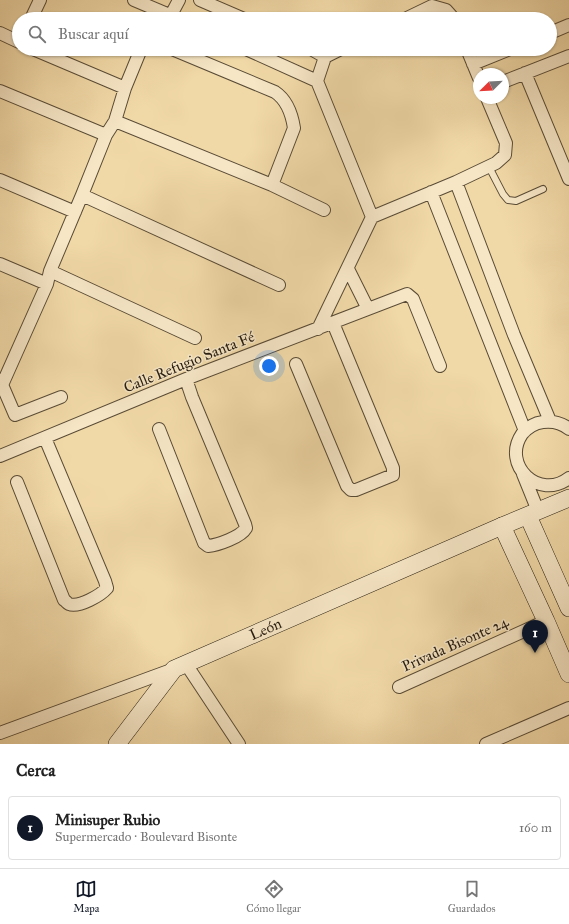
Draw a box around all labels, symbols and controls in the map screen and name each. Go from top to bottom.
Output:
search box [12,12,557,56]
icon: search [26,23,48,45]
text: Buscar aquí [58,25,129,43]
north arrow [473,68,509,104]
street label: Calle Refugio Santa Fé [121,327,258,396]
your location [259,356,279,376]
street label: Privada Bisonte 24 [399,612,511,675]
street label: León [247,614,284,644]
pin: 1 [522,620,548,653]
text: Cerca [16,760,55,781]
text: Minisuper Rubio [55,811,160,829]
text: 1 [27,820,33,836]
text: 160 m [519,820,552,836]
text: Supermercado · Boulevard Bisonte [55,829,237,845]
tab: Mapa [73,878,100,915]
tab: Cómo llegar [246,878,301,915]
tab: Guardados [448,878,496,915]

